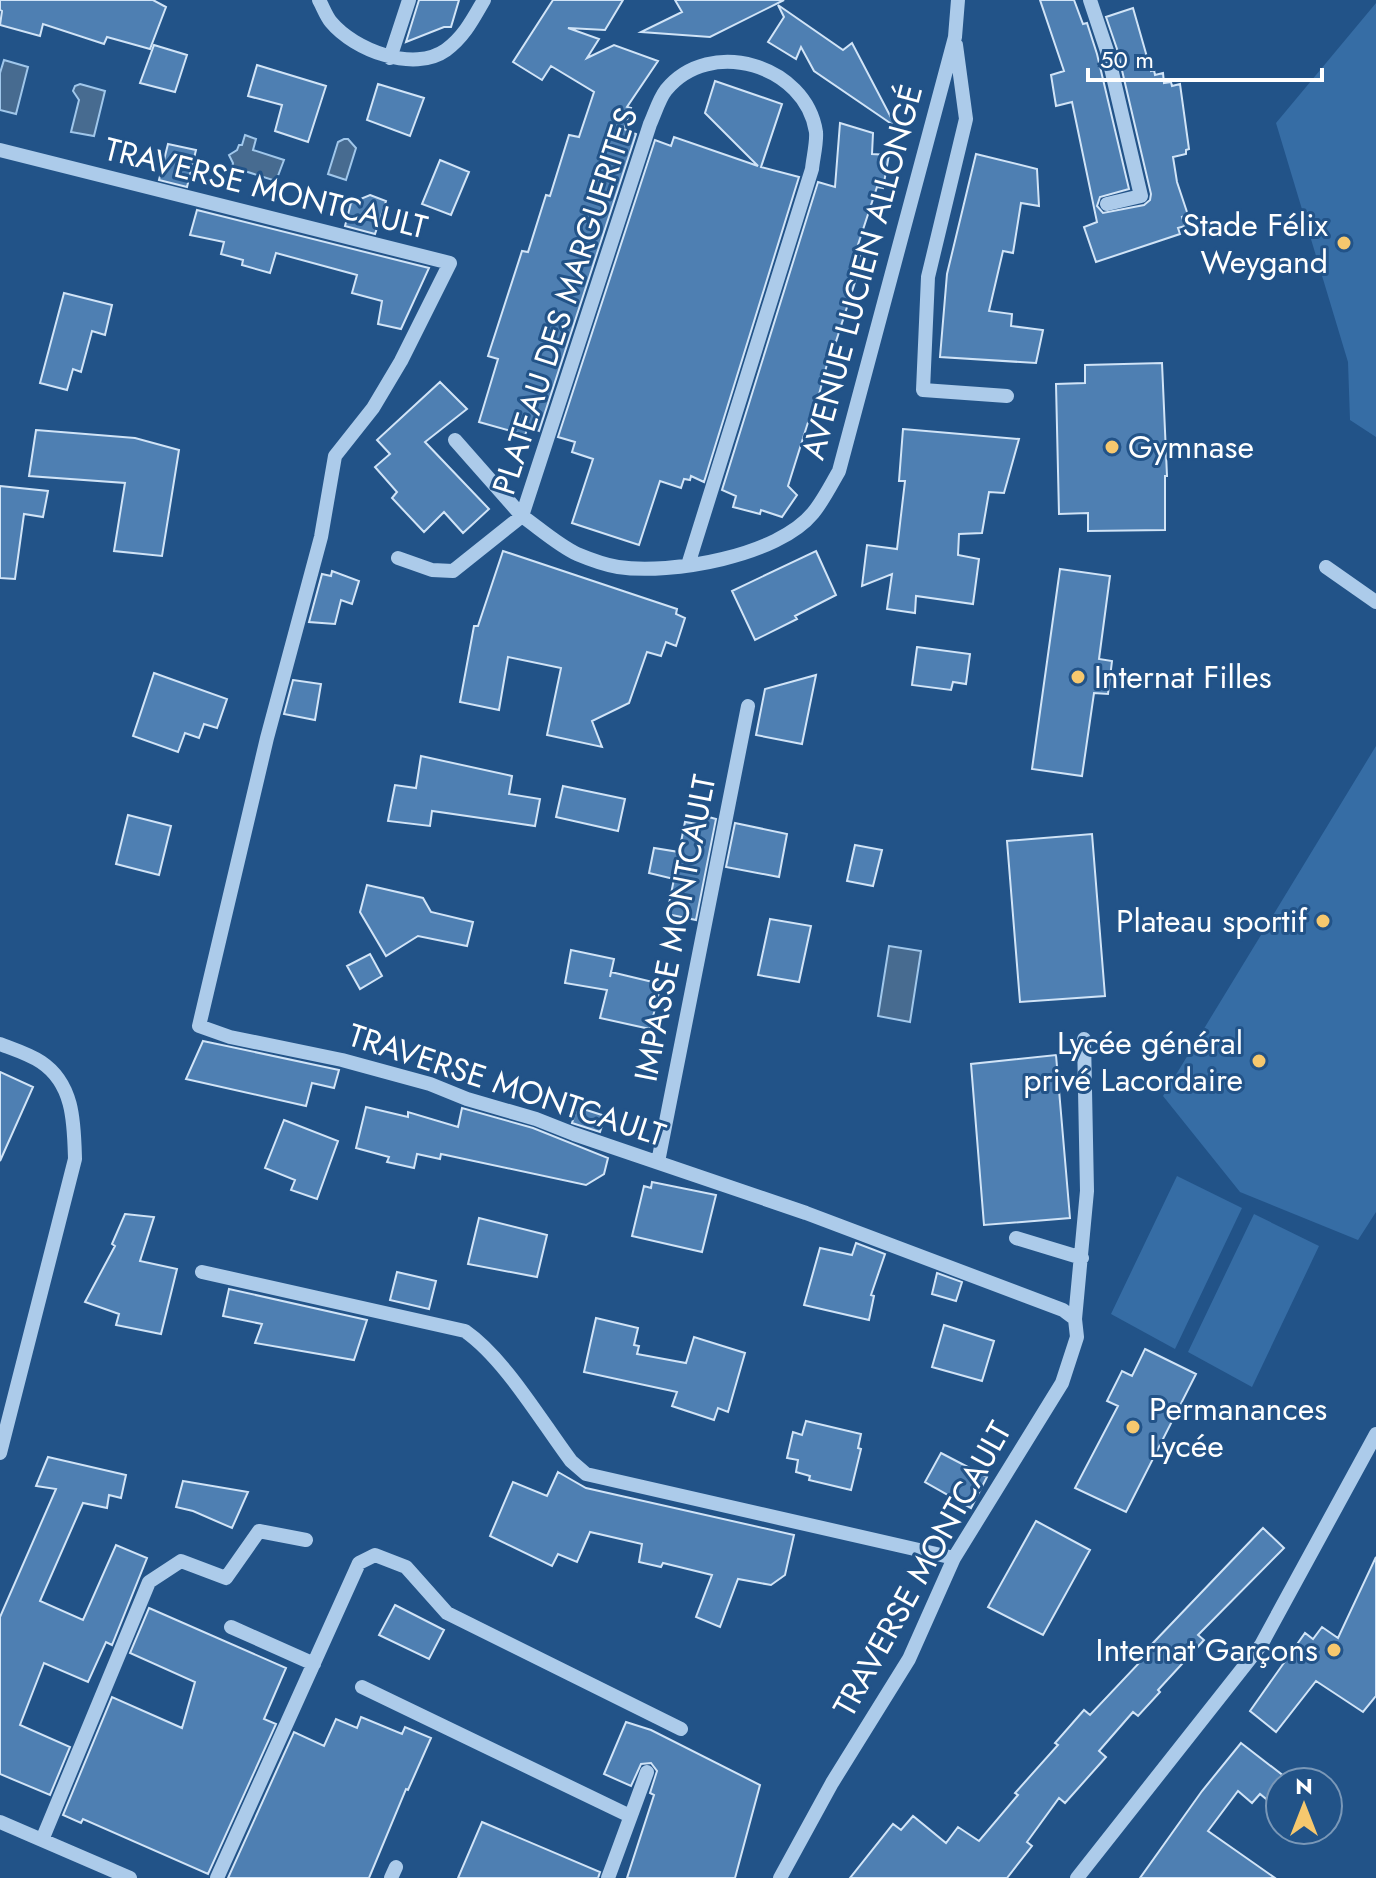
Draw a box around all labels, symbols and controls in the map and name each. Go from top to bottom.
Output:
scale bar [1088,32,1322,82]
text: 50 m [1100,42,1154,77]
street label: AVENUE LUCIEN ALLONGÉ [790,79,934,465]
street label: PLATEAU DES MARGUERITES [481,101,649,501]
street label: TRAVERSE MONTCAULT [100,126,432,250]
place label: Stade Félix Weygand [1182,202,1329,285]
marker: Stade Félix Weygand [1335,234,1353,252]
place label: Gymnase [1128,424,1254,470]
marker: Gymnase [1103,438,1121,456]
place label: Internat Filles [1094,654,1272,700]
marker: Internat Filles [1069,668,1087,686]
street label: IMPASSE MONTCAULT [623,771,727,1085]
place label: Plateau sportif [1116,898,1308,944]
marker: Plateau sportif [1314,912,1332,930]
street label: TRAVERSE MONTCAULT [342,1012,672,1158]
place label: Lycée général privé Lacordaire [1023,1020,1243,1103]
marker: Lycée général privé Lacordaire [1250,1052,1268,1070]
place label: Permanances Lycée [1149,1386,1327,1469]
street label: TRAVERSE MONTCAULT [822,1413,1022,1725]
marker: Permanances Lycée [1124,1418,1142,1436]
place label: Internat Garçons [1096,1627,1318,1673]
marker: Internat Garçons [1325,1641,1343,1659]
north arrow [1264,1766,1344,1846]
text: N [1295,1770,1313,1802]

